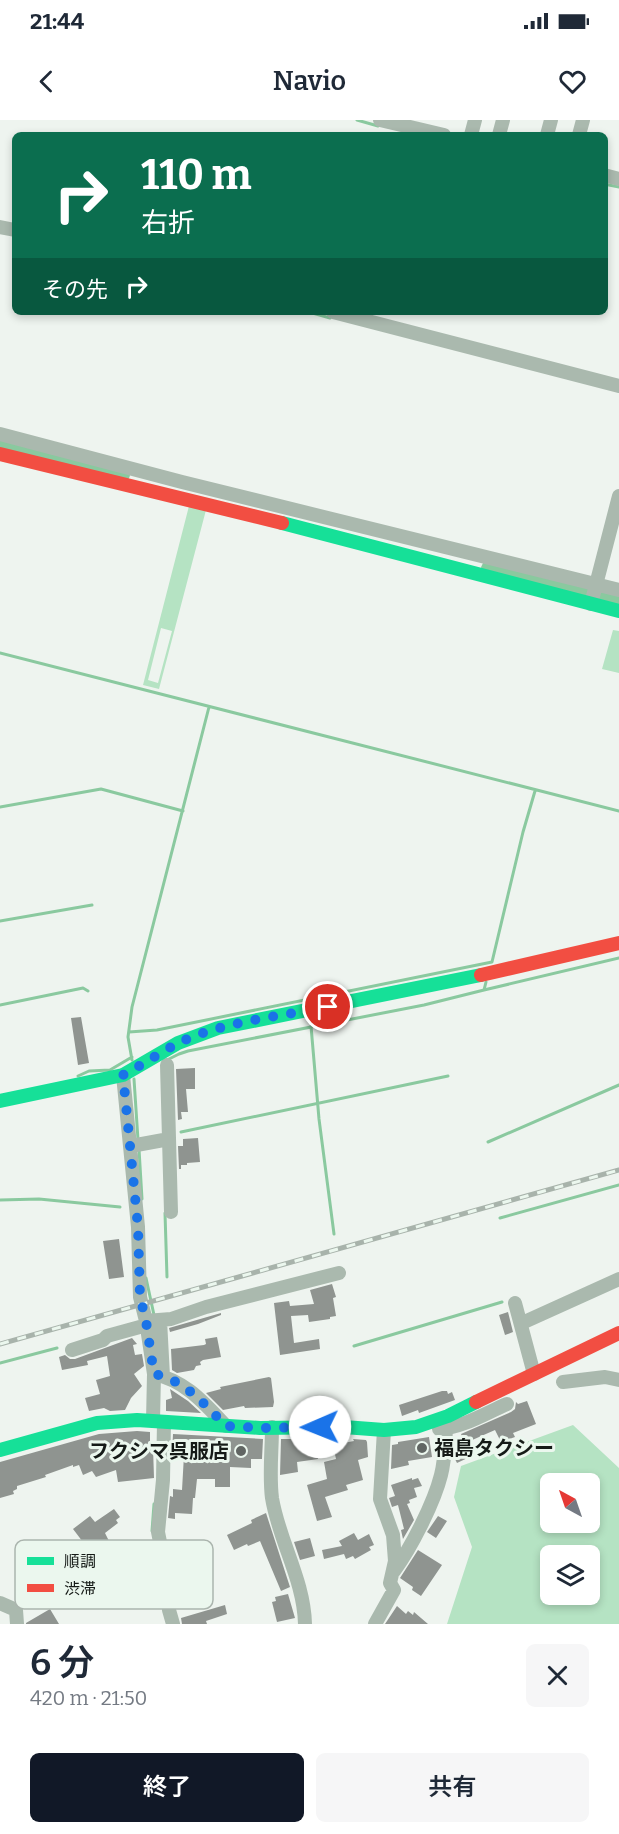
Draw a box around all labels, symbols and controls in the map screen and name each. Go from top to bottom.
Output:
text: 21:44 [30,8,84,35]
icon: back [30,65,63,98]
text: Navio [273,65,346,97]
icon: heart [556,65,589,98]
text: 110 m [141,150,252,200]
icon: right [42,156,120,234]
text: 右折 [141,207,195,239]
icon: right [120,270,153,303]
text: その先 [42,276,108,303]
pin [302,981,353,1032]
icon: arrive [311,990,344,1023]
position arrow [288,1395,352,1459]
place label: 福島タクシー [434,1436,554,1460]
place label: フクシマ呉服店 [89,1439,229,1463]
marker: 福島タクシー [415,1441,429,1455]
marker: フクシマ呉服店 [234,1444,248,1458]
north arrow [540,1473,600,1533]
map controls [540,1473,600,1605]
legend [15,1540,213,1609]
button: layers [540,1545,600,1605]
text: 順調 [64,1552,96,1571]
text: 渋滞 [64,1579,96,1598]
text: 6 分 [30,1641,94,1685]
button: close [526,1644,589,1707]
text: 420 m · 21:50 [30,1686,147,1710]
button: 終了 [30,1753,304,1822]
button: 共有 [316,1753,589,1822]

